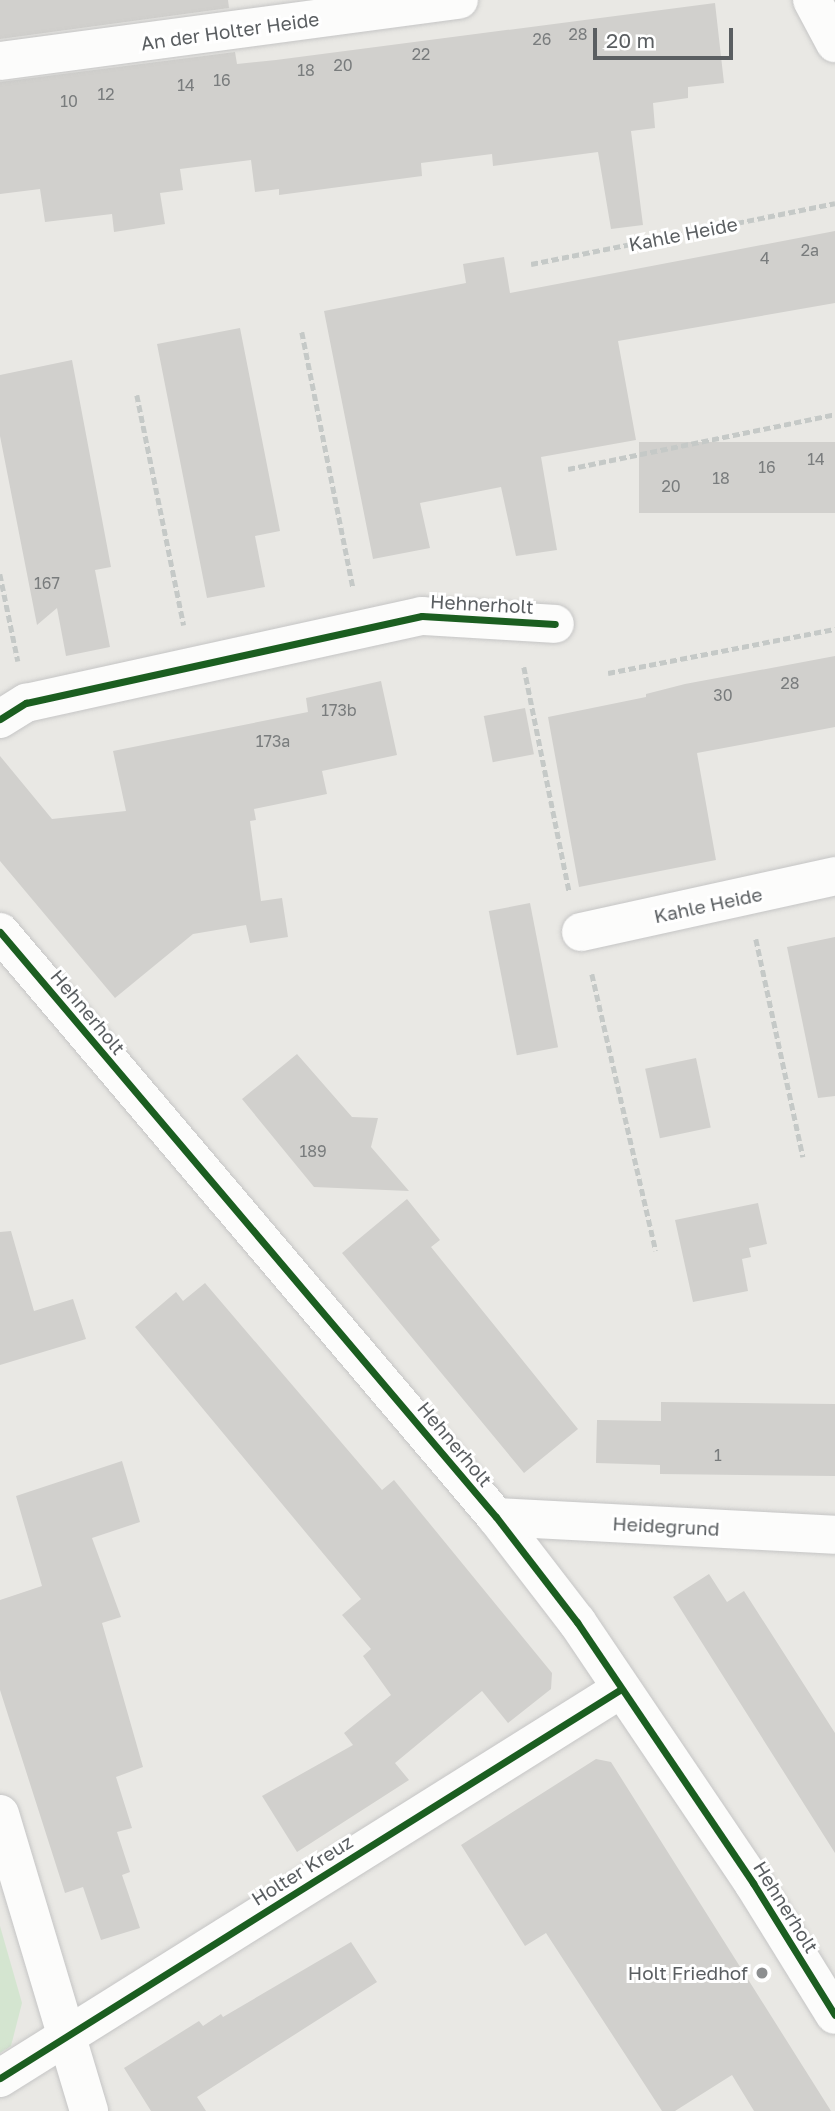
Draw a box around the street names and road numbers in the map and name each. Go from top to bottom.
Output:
street label: An der Holter Heide [139,7,321,55]
street label: Kahle Heide [627,212,739,256]
street label: Hehnerholt [430,590,534,618]
street label: Kahle Heide [652,882,764,928]
street label: Hehnerholt [46,965,130,1059]
street label: Hehnerholt [413,1397,497,1491]
street label: Heidegrund [612,1512,720,1540]
street label: Holter Kreuz [247,1830,357,1910]
street label: Hehnerholt [749,1857,823,1957]

